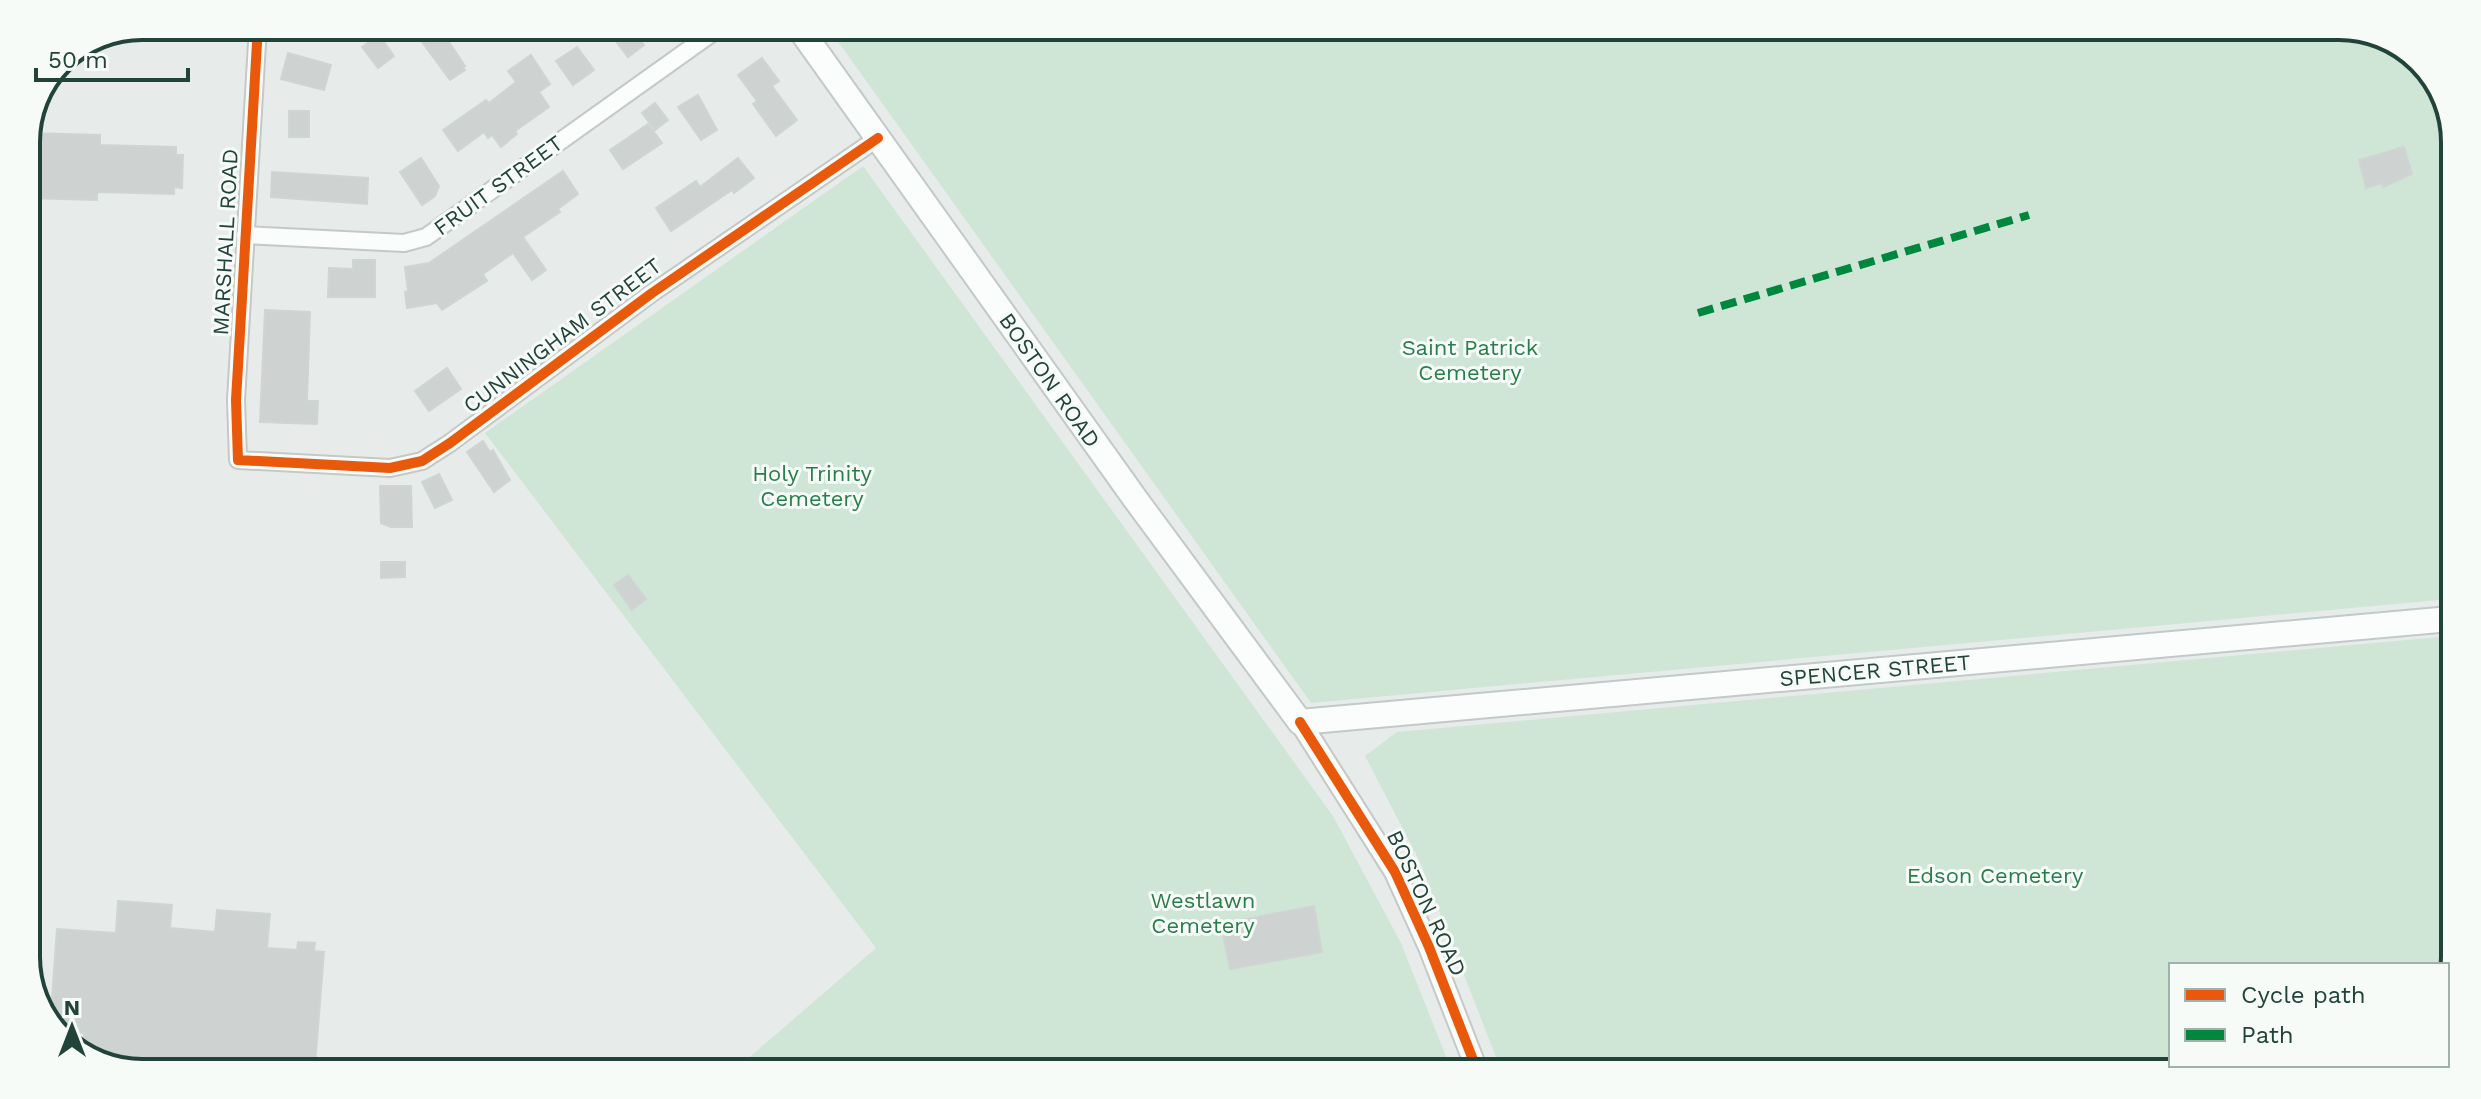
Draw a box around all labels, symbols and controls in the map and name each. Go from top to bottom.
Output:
scale bar [36,32,188,82]
text: 50 m [48,46,108,74]
street label: FRUIT STREET [429,130,568,241]
street label: MARSHALL ROAD [208,148,243,336]
street label: CUNNINGHAM STREET [458,253,666,418]
street label: BOSTON ROAD [994,308,1105,452]
park label: Saint Patrick Cemetery [1402,335,1538,385]
park label: Holy Trinity Cemetery [752,461,872,511]
street label: SPENCER STREET [1778,650,1972,691]
street label: BOSTON ROAD [1382,826,1471,980]
park label: Edson Cemetery [1907,863,2084,888]
park label: Westlawn Cemetery [1151,888,1255,938]
legend [2169,963,2449,1067]
text: Cycle path [2241,981,2366,1009]
north arrow [32,987,112,1067]
text: N [64,995,80,1020]
text: Path [2241,1021,2294,1049]

